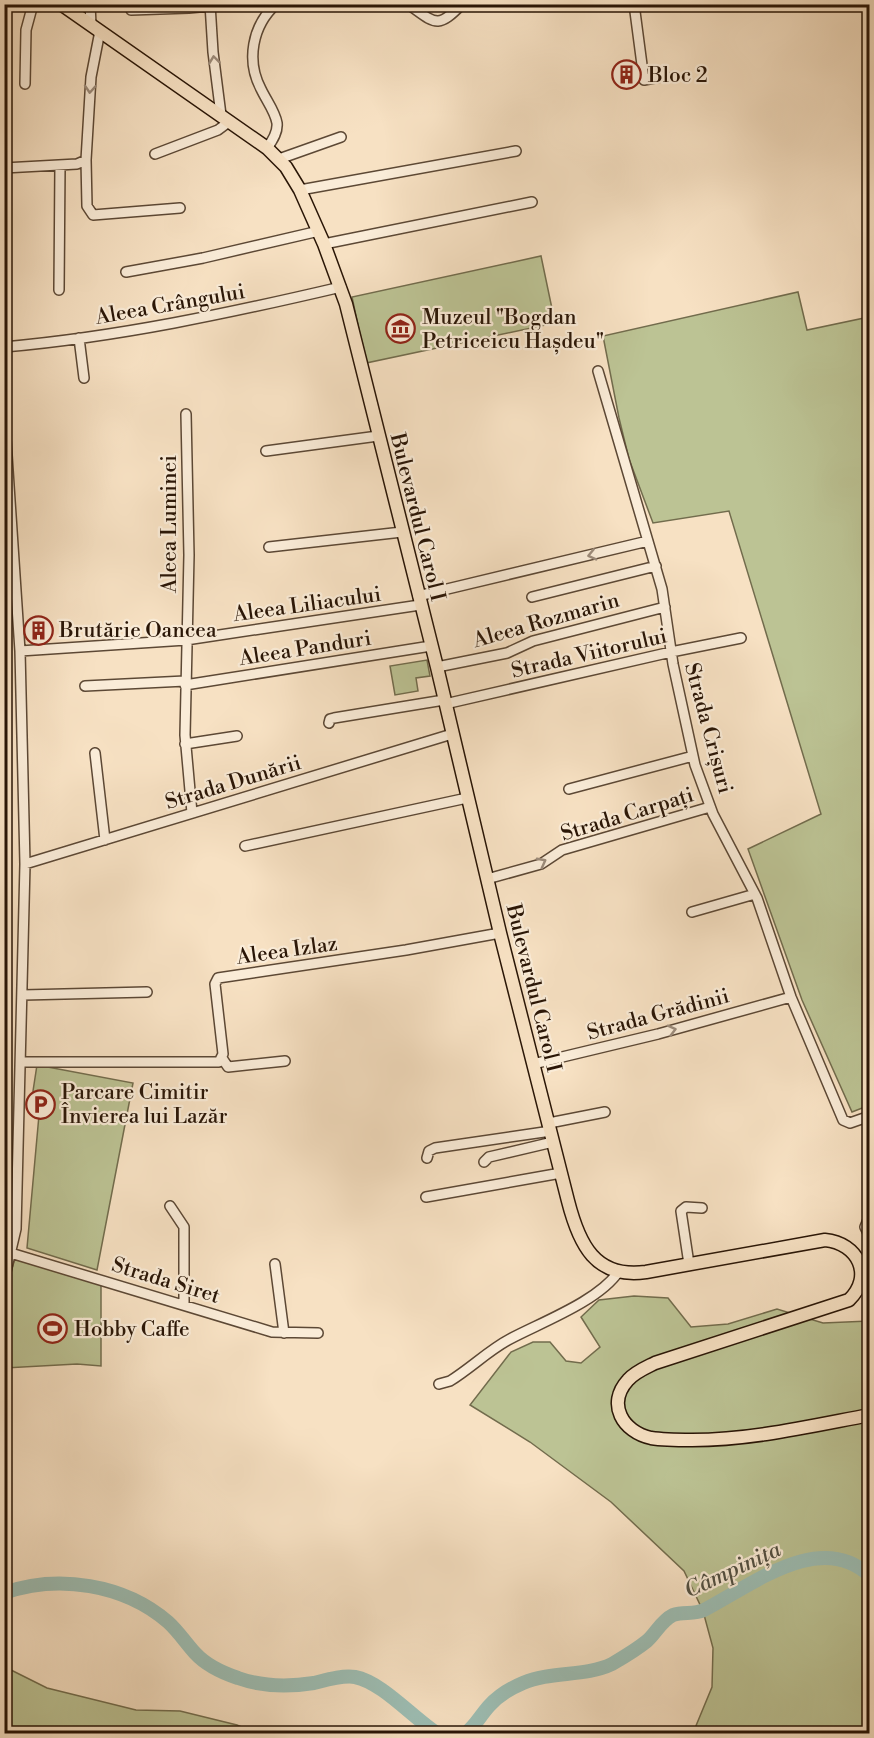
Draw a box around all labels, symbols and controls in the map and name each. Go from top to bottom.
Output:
one-way arrow [208,55,221,64]
building icon: Bloc 2 [611,59,643,91]
place label: Bloc 2 [647,63,708,89]
one-way arrow [84,84,97,93]
street label: Aleea Crângului [92,279,247,331]
place label: Muzeul "Bogdan Petriceicu Hașdeu" [422,305,604,355]
museum icon: Muzeul "Bogdan Petriceicu Hașdeu" [385,313,417,345]
street label: Bulevardul Carol I [383,430,450,604]
street label: Aleea Luminei [157,455,183,594]
one-way arrow [587,548,597,561]
street label: Aleea Liliacului [231,582,383,628]
street label: Aleea Rozmarin [469,588,623,655]
building icon: Brutărie Oancea [22,614,54,646]
place label: Brutărie Oancea [58,618,217,644]
street label: Strada Viitorului [509,623,670,685]
street label: Aleea Panduri [236,626,373,672]
street label: Strada Crișuri [678,660,738,797]
street label: Strada Dunării [162,750,304,816]
street label: Strada Carpați [558,782,697,848]
one-way arrow [536,858,546,869]
street label: Bulevardul Carol I [499,901,566,1075]
street label: Aleea Izlaz [234,931,339,971]
street label: Strada Grădinii [584,983,732,1046]
one-way arrow [667,1025,677,1038]
place label: Parcare Cimitir Învierea lui Lazăr [61,1080,228,1130]
parking icon: Parcare Cimitir Învierea lui Lazăr [24,1088,56,1120]
street label: Strada Siret [108,1252,224,1310]
sports icon: Hobby Caffe [37,1313,69,1345]
place label: Hobby Caffe [74,1317,190,1343]
water label: Câmpinița [680,1536,786,1604]

